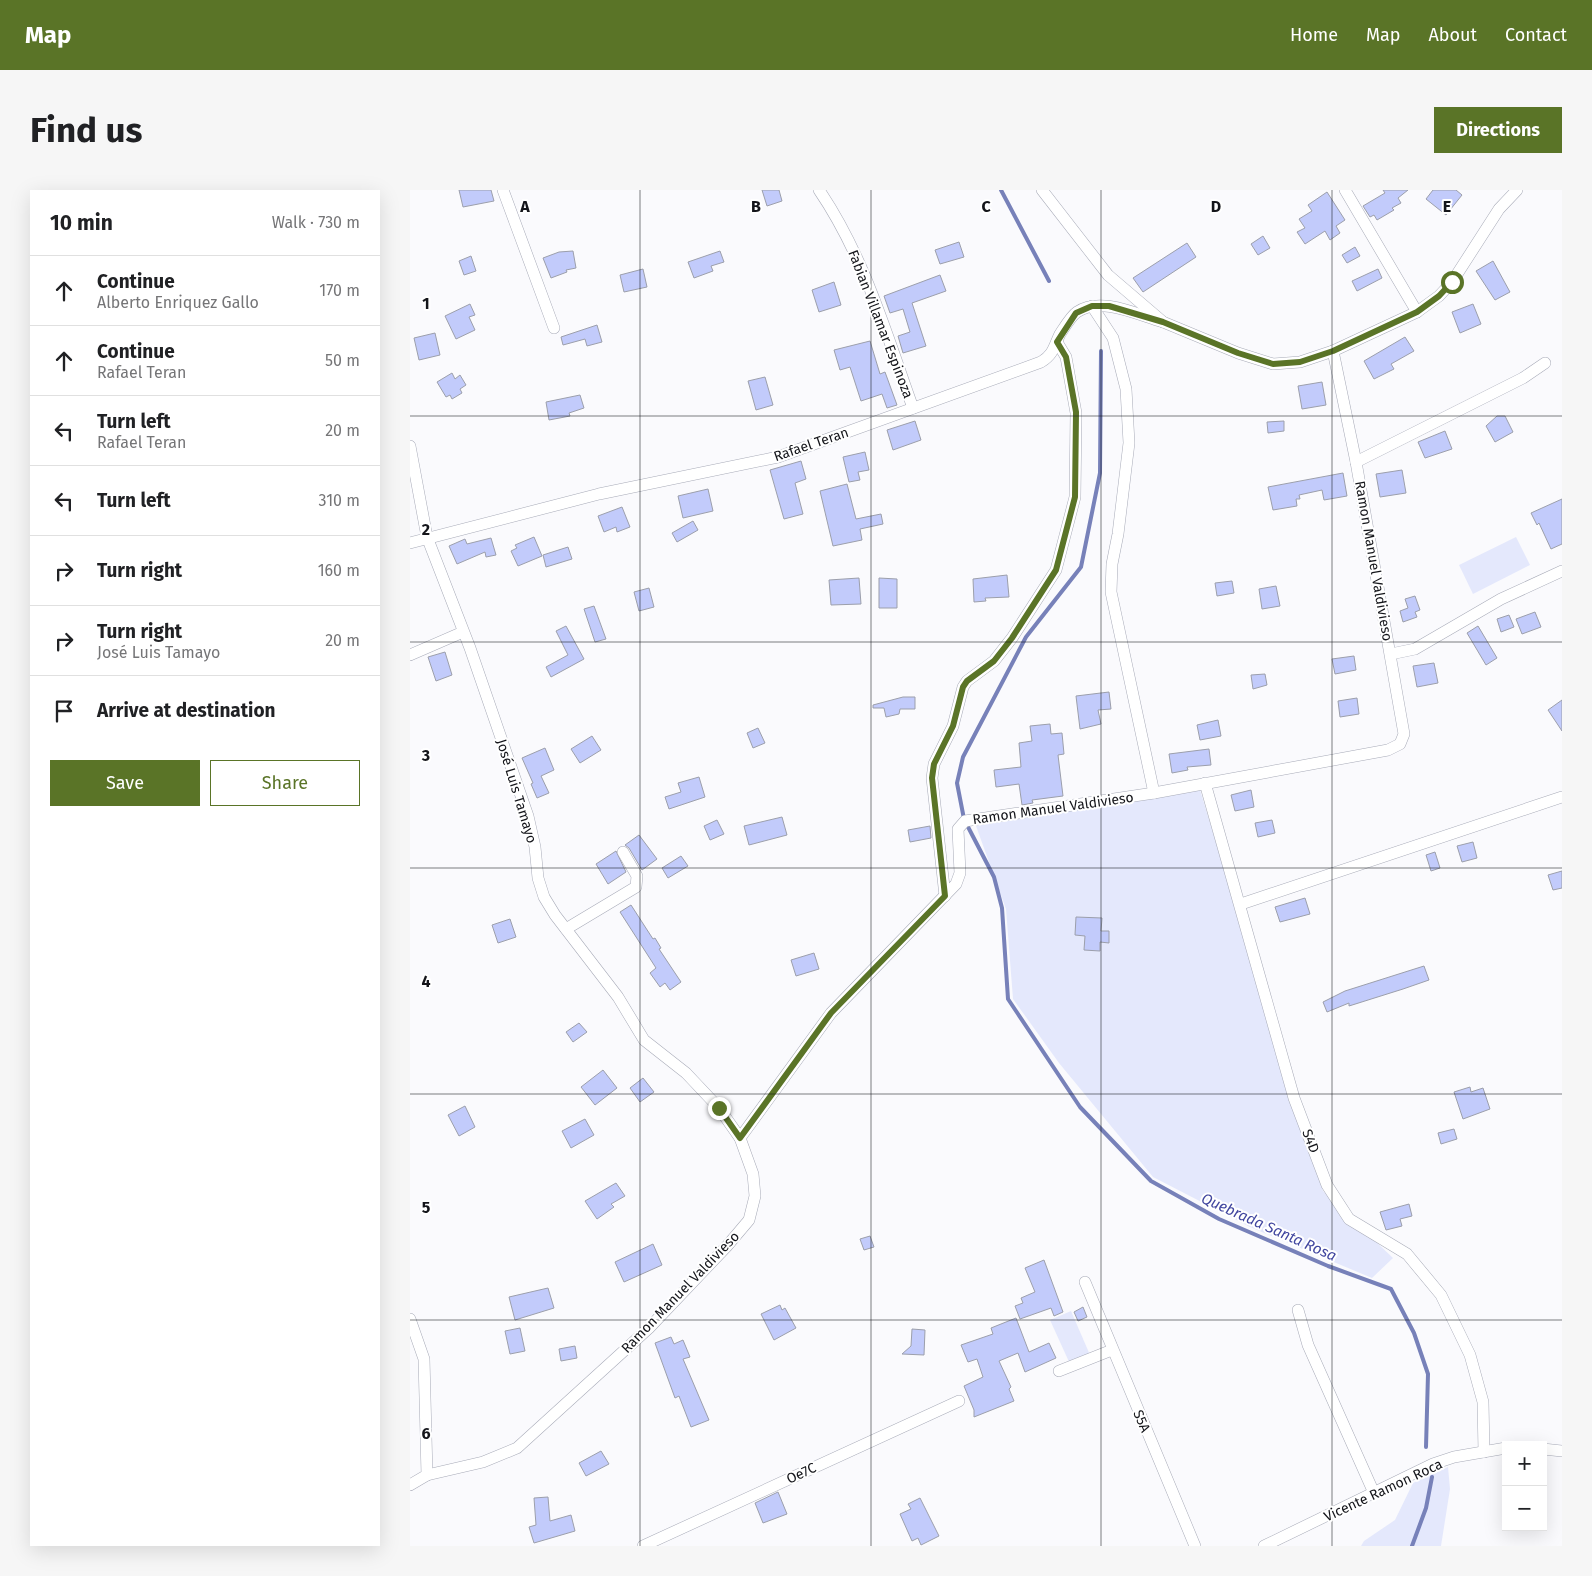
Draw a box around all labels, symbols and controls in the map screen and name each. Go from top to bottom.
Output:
text: Map [25,21,71,49]
text: Home [1290,24,1338,46]
text: Map [1366,24,1400,46]
text: About [1428,24,1477,46]
text: Contact [1505,24,1567,46]
button: Directions [1434,107,1562,153]
text: Find us [30,109,142,151]
text: A [519,197,530,216]
text: B [751,197,761,216]
text: C [981,197,991,216]
text: D [1211,197,1221,216]
text: E [1443,197,1451,216]
text: 10 min [50,210,113,236]
text: Walk · 730 m [272,213,360,232]
street label: Fabian Villamar Espinoza [844,248,917,401]
text: Continue [97,270,175,293]
route start [1441,271,1464,294]
icon: ahead [50,277,78,305]
text: 170 m [319,281,360,300]
text: Alberto Enriquez Gallo [97,293,259,312]
text: 1 [422,294,430,313]
text: Continue [97,340,175,363]
icon: ahead [50,347,78,375]
text: 50 m [325,351,360,370]
text: Rafael Teran [97,363,186,382]
text: Turn left [97,410,171,433]
icon: left [50,417,78,445]
text: 20 m [325,421,360,440]
street label: Rafael Teran [771,424,851,465]
text: Rafael Teran [97,433,186,452]
street label: Ramon Manuel Valdivieso [1351,480,1396,643]
icon: left [50,487,78,515]
text: Turn left [97,489,171,512]
text: 310 m [319,491,360,510]
text: 2 [422,520,430,539]
icon: right [50,557,78,585]
text: Turn right [97,559,182,582]
text: 160 m [318,561,360,580]
text: Turn right [97,620,182,643]
icon: right [50,627,78,655]
text: 20 m [325,631,360,650]
text: José Luis Tamayo [97,643,220,662]
icon: arrive [50,697,78,725]
text: Arrive at destination [97,699,276,722]
street label: José Luis Tamayo [493,737,540,845]
text: 3 [421,746,430,765]
button: Save [50,760,200,806]
button: Share [210,760,360,806]
street label: Ramon Manuel Valdivieso [971,789,1135,828]
text: 4 [421,972,431,991]
route end [708,1097,731,1120]
street label: S4D [1298,1127,1323,1155]
water label: Quebrada Santa Rosa [1199,1189,1339,1265]
text: 5 [422,1198,431,1217]
street label: Ramon Manuel Valdivieso [618,1228,743,1357]
street label: S5A [1129,1407,1154,1435]
text: 6 [421,1424,431,1443]
map controls [1502,1441,1547,1531]
button: + [1502,1441,1547,1486]
street label: Vicente Ramon Roca [1321,1456,1445,1525]
street label: Oe7C [784,1459,819,1488]
button: − [1502,1486,1547,1531]

